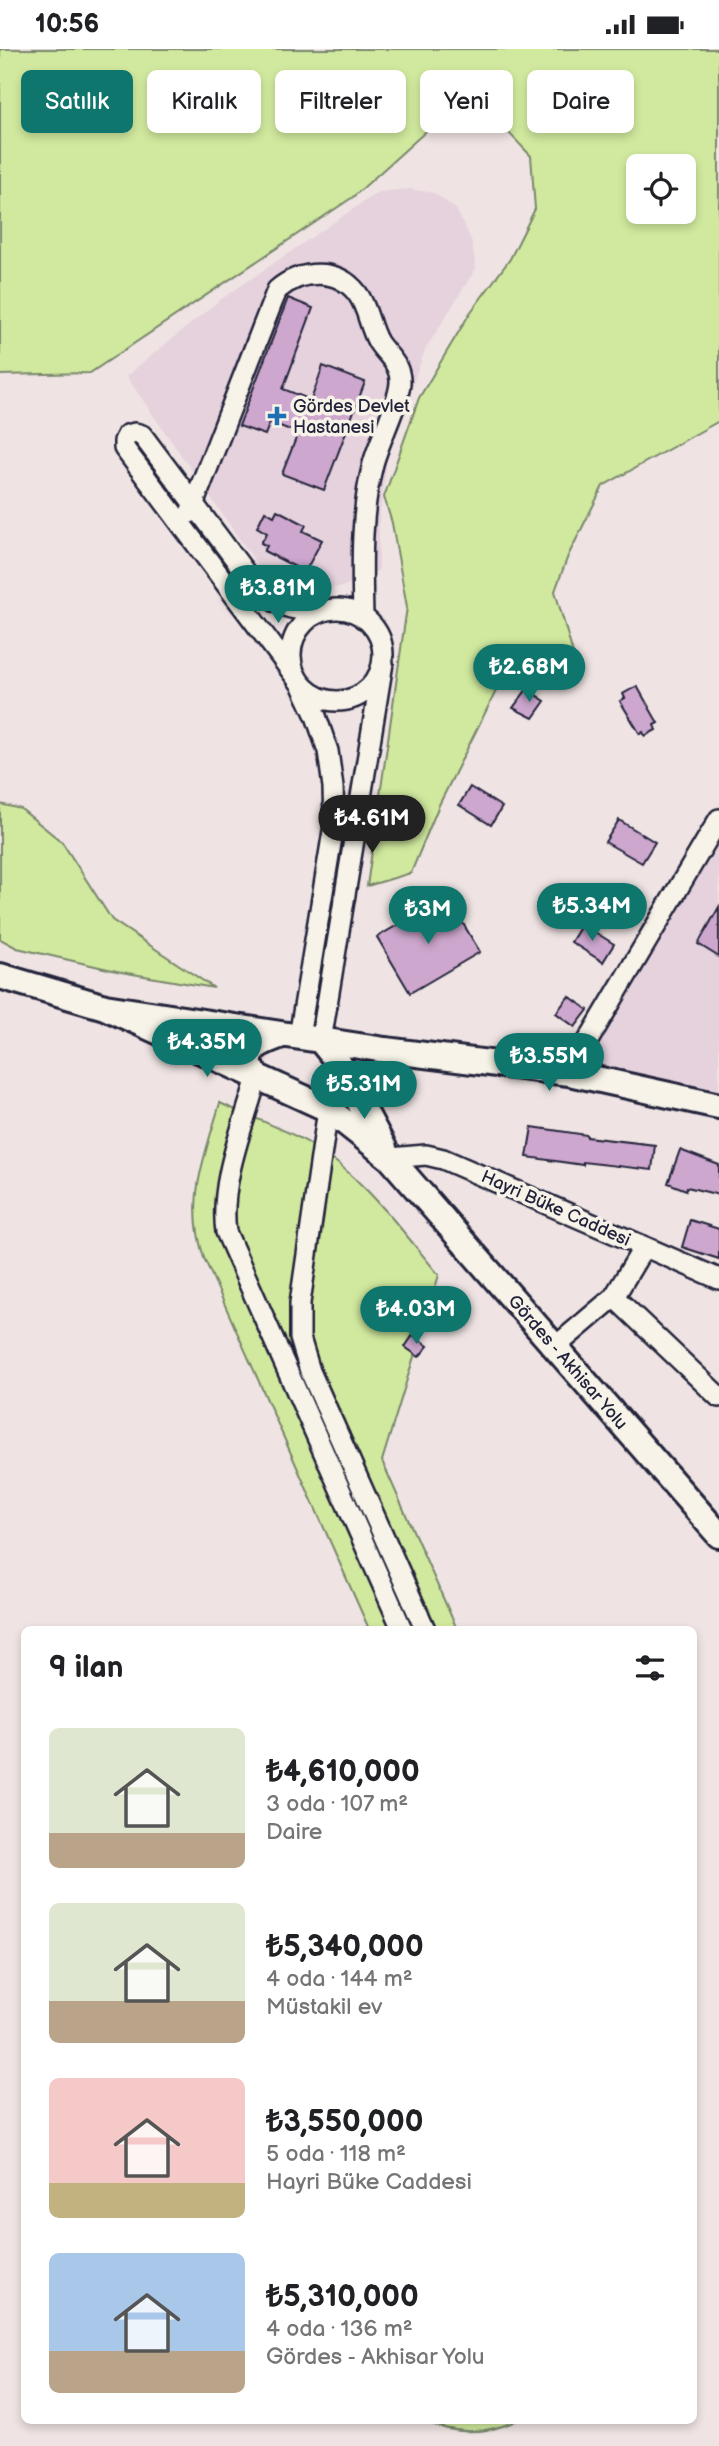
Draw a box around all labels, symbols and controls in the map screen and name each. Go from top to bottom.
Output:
text: 10:56 [35,9,99,40]
chip: Satılık [21,70,133,133]
chip: Kiralık [147,70,261,133]
chip: Filtreler [275,70,406,133]
chip: Yeni [420,70,513,133]
chip: Daire [527,70,634,133]
map controls [626,154,696,224]
button: locate [626,154,696,224]
place label: Gördes Devlet Hastanesi [293,396,410,438]
marker: Gördes Devlet Hastanesi [267,406,287,426]
pin: ₺3.81M [221,565,335,625]
text: ₺3.81M [241,574,315,602]
pin: ₺2.68M [472,645,586,704]
text: ₺2.68M [489,653,569,681]
pin: ₺4.61M [315,795,429,855]
text: ₺4.61M [334,804,410,832]
pin: ₺5.34M [535,883,649,943]
pin: ₺3M [394,887,462,946]
text: ₺5.34M [553,892,631,920]
text: ₺3M [405,895,451,923]
pin: ₺4.35M [150,1019,264,1079]
text: ₺4.35M [168,1028,246,1056]
pin: ₺3.55M [492,1033,606,1093]
text: ₺3.55M [510,1042,588,1070]
pin: ₺5.31M [307,1061,421,1121]
text: ₺5.31M [327,1070,401,1098]
street label: Hayri Büke Caddesi [478,1166,634,1251]
pin: ₺4.03M [359,1287,473,1346]
street label: Gördes - Akhisar Yolu [504,1291,632,1434]
text: ₺4.03M [376,1295,456,1323]
icon: filters [631,1649,669,1687]
text: 9 ilan [49,1650,124,1686]
text: ₺4,610,000 [266,1754,420,1790]
icon: home [105,1756,189,1840]
text: 3 oda · 107 m² [266,1790,408,1818]
text: Daire [266,1818,322,1846]
text: ₺5,340,000 [266,1929,424,1965]
icon: home [105,1931,189,2015]
text: 4 oda · 144 m² [266,1965,413,1993]
text: Müstakil ev [266,1993,382,2021]
text: ₺3,550,000 [266,2104,423,2140]
icon: home [105,2106,189,2190]
text: 5 oda · 118 m² [266,2140,406,2168]
text: Hayri Büke Caddesi [266,2168,472,2196]
text: ₺5,310,000 [266,2279,419,2315]
icon: home [105,2281,189,2365]
text: 4 oda · 136 m² [266,2315,413,2343]
text: Gördes - Akhisar Yolu [266,2343,485,2371]

